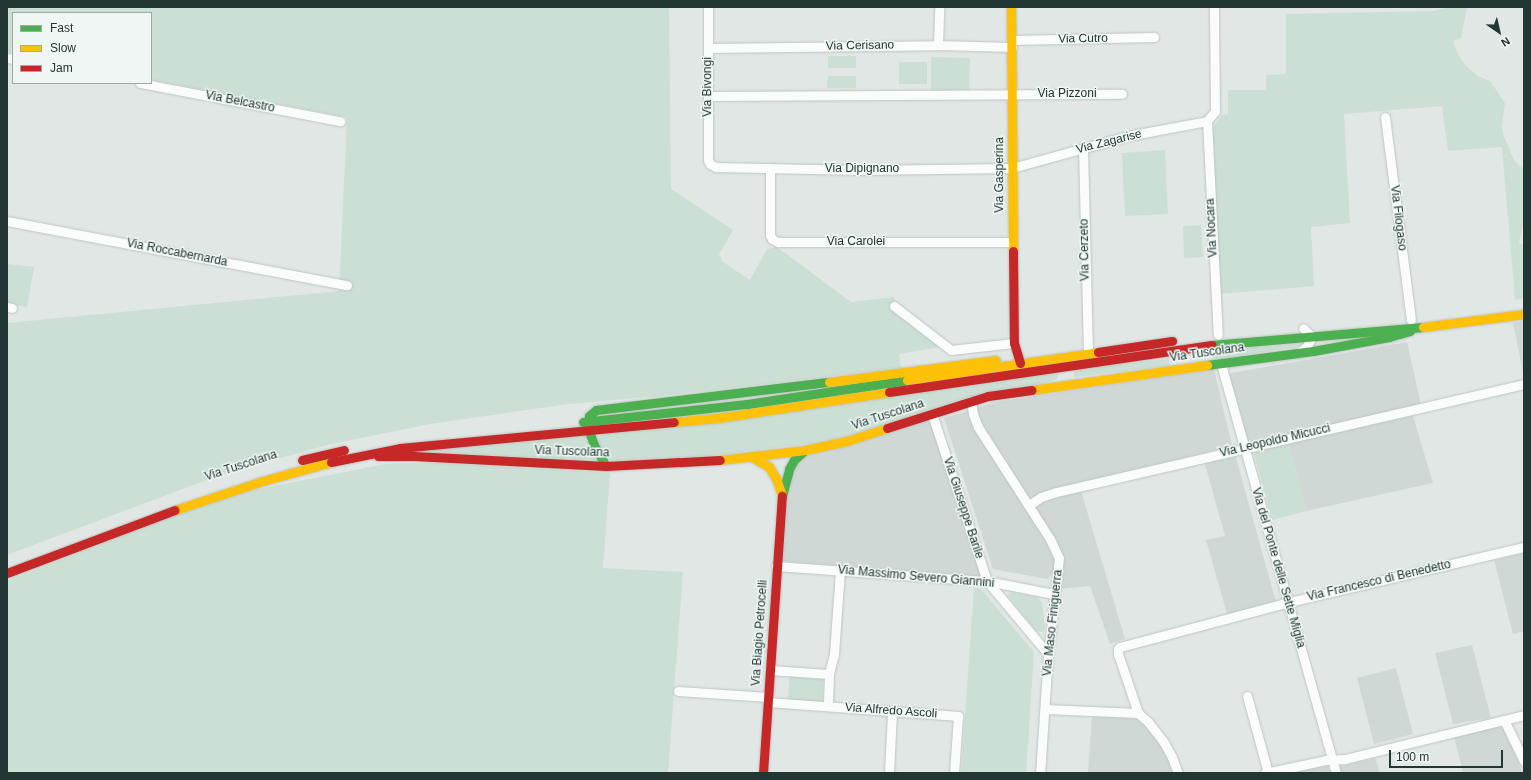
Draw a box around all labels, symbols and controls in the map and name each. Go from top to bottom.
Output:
legend [12,12,152,84]
north arrow [1479,12,1519,52]
text: Fast [50,21,73,35]
street label: Via Cutro [1058,31,1108,47]
text: N [1499,35,1512,49]
street label: Via Cerisano [826,38,894,54]
text: Slow [50,41,76,55]
street label: Via Bivongi [701,57,715,117]
text: Jam [50,61,73,75]
street label: Via Pizzoni [1037,87,1097,101]
street label: Via Belcastro [204,88,276,116]
street label: Via Zagarise [1075,127,1143,157]
street label: Via Gasperina [993,137,1007,213]
street label: Via Dipignano [825,162,899,176]
street label: Via Filogaso [1387,184,1409,252]
street label: Via Nocara [1203,198,1221,258]
street label: Via Cerzeto [1077,219,1093,281]
street label: Via Carolei [827,235,885,249]
street label: Via Roccabernarda [125,236,229,270]
street label: Via Tuscolana [1169,341,1245,365]
street label: Via Tuscolana [850,397,926,433]
street label: Via Leopoldo Micucci [1218,421,1332,461]
street label: Via Tuscolana [534,443,610,461]
street label: Via Tuscolana [203,448,279,484]
street label: Via Giuseppe Barile [940,455,986,561]
street label: Via del Ponte delle Sette Miglia [1248,486,1308,650]
street label: Via Francesco di Benedetto [1306,557,1452,605]
street label: Via Massimo Severo Giannini [837,563,995,591]
street label: Via Maso Finiguerra [1040,569,1066,677]
street label: Via Biagio Petrocelli [749,579,771,687]
street label: Via Alfredo Ascoli [844,701,938,721]
scale bar [1391,742,1505,768]
text: 100 m [1396,750,1429,764]

